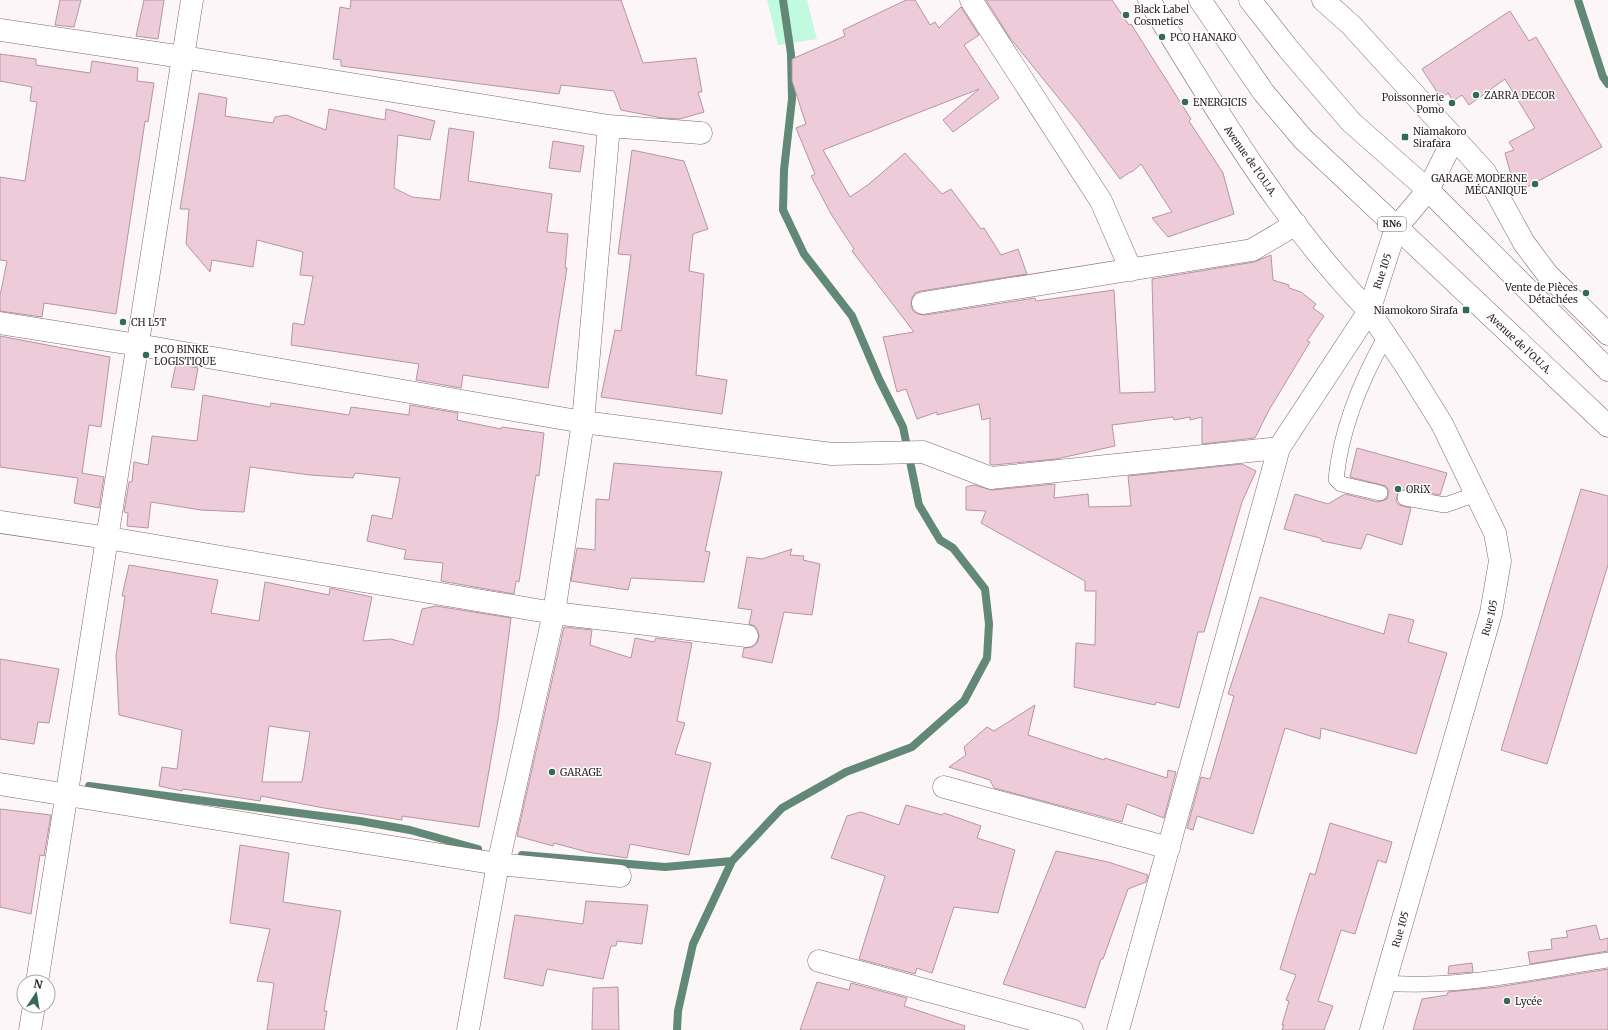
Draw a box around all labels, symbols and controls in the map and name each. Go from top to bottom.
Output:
place label: Black Label Cosmetics [1134,3,1189,28]
marker: Black Label Cosmetics [1121,10,1131,20]
place label: PCO HANAKO [1170,31,1237,44]
marker: PCO HANAKO [1157,32,1167,42]
place label: ZARRA DECOR [1484,89,1555,102]
marker: ZARRA DECOR [1471,90,1481,100]
place label: Poissonnerie Pomo [1382,91,1444,116]
place label: ENERGICIS [1193,96,1247,109]
marker: ENERGICIS [1180,97,1190,107]
marker: Poissonnerie Pomo [1447,98,1457,108]
street label: Avenue de l'O.U.A. [1221,122,1280,199]
place label: Niamakoro Sirafara [1413,125,1467,150]
marker: Niamakoro Sirafara [1400,132,1410,142]
place label: GARAGE MODERNE MÉCANIQUE [1431,172,1528,197]
marker: GARAGE MODERNE MÉCANIQUE [1530,179,1540,189]
road number: RN6 [1378,217,1406,231]
street label: Rue 105 [1371,251,1394,291]
place label: Vente de Pièces Détachées [1504,281,1578,306]
marker: Vente de Pièces Détachées [1581,288,1591,298]
place label: Niamokoro Sirafa [1374,304,1459,317]
marker: Niamokoro Sirafa [1461,305,1471,315]
street label: Avenue de l'O.U.A. [1484,309,1555,377]
place label: CH L5T [131,316,166,329]
marker: CH L5T [118,317,128,327]
place label: PCO BINKE LOGISTIQUE [154,343,216,368]
marker: PCO BINKE LOGISTIQUE [141,350,151,360]
place label: ORiX [1406,483,1431,496]
marker: ORiX [1393,484,1403,494]
street label: Rue 105 [1479,599,1500,637]
place label: GARAGE [560,766,603,779]
marker: GARAGE [547,767,557,777]
street label: Rue 105 [1389,910,1412,949]
north arrow [16,974,56,1014]
text: N [32,976,44,992]
place label: Lycée [1515,995,1542,1008]
marker: Lycée [1502,996,1512,1006]

